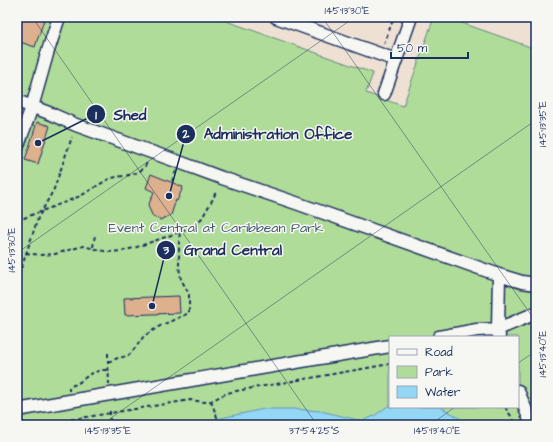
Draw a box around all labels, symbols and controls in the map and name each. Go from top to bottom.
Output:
text: 145°13'30"E [324,4,370,18]
scale bar [391,34,468,60]
text: 50 m [397,40,428,57]
callout: Shed [86,101,155,128]
text: 145°13'35"E [536,101,550,147]
text: Shed [113,105,147,126]
text: 1 [95,107,97,124]
callout: Administration Office [176,120,360,147]
text: Administration Office [204,124,352,145]
text: 2 [182,126,190,143]
park label: Event Central at Caribbean Park [109,218,324,238]
text: 145°13'30"E [5,227,19,273]
callout: Grand Central [156,237,290,264]
text: Grand Central [184,240,283,261]
text: 3 [162,242,170,259]
text: 145°13'40"E [536,331,550,377]
legend [389,336,519,408]
text: Road [425,344,453,361]
text: Park [425,364,453,381]
text: Water [425,384,461,401]
text: 145°13'35"E [85,424,131,438]
text: 37°54'25"S [289,424,340,438]
text: 145°13'40"E [414,424,460,438]

